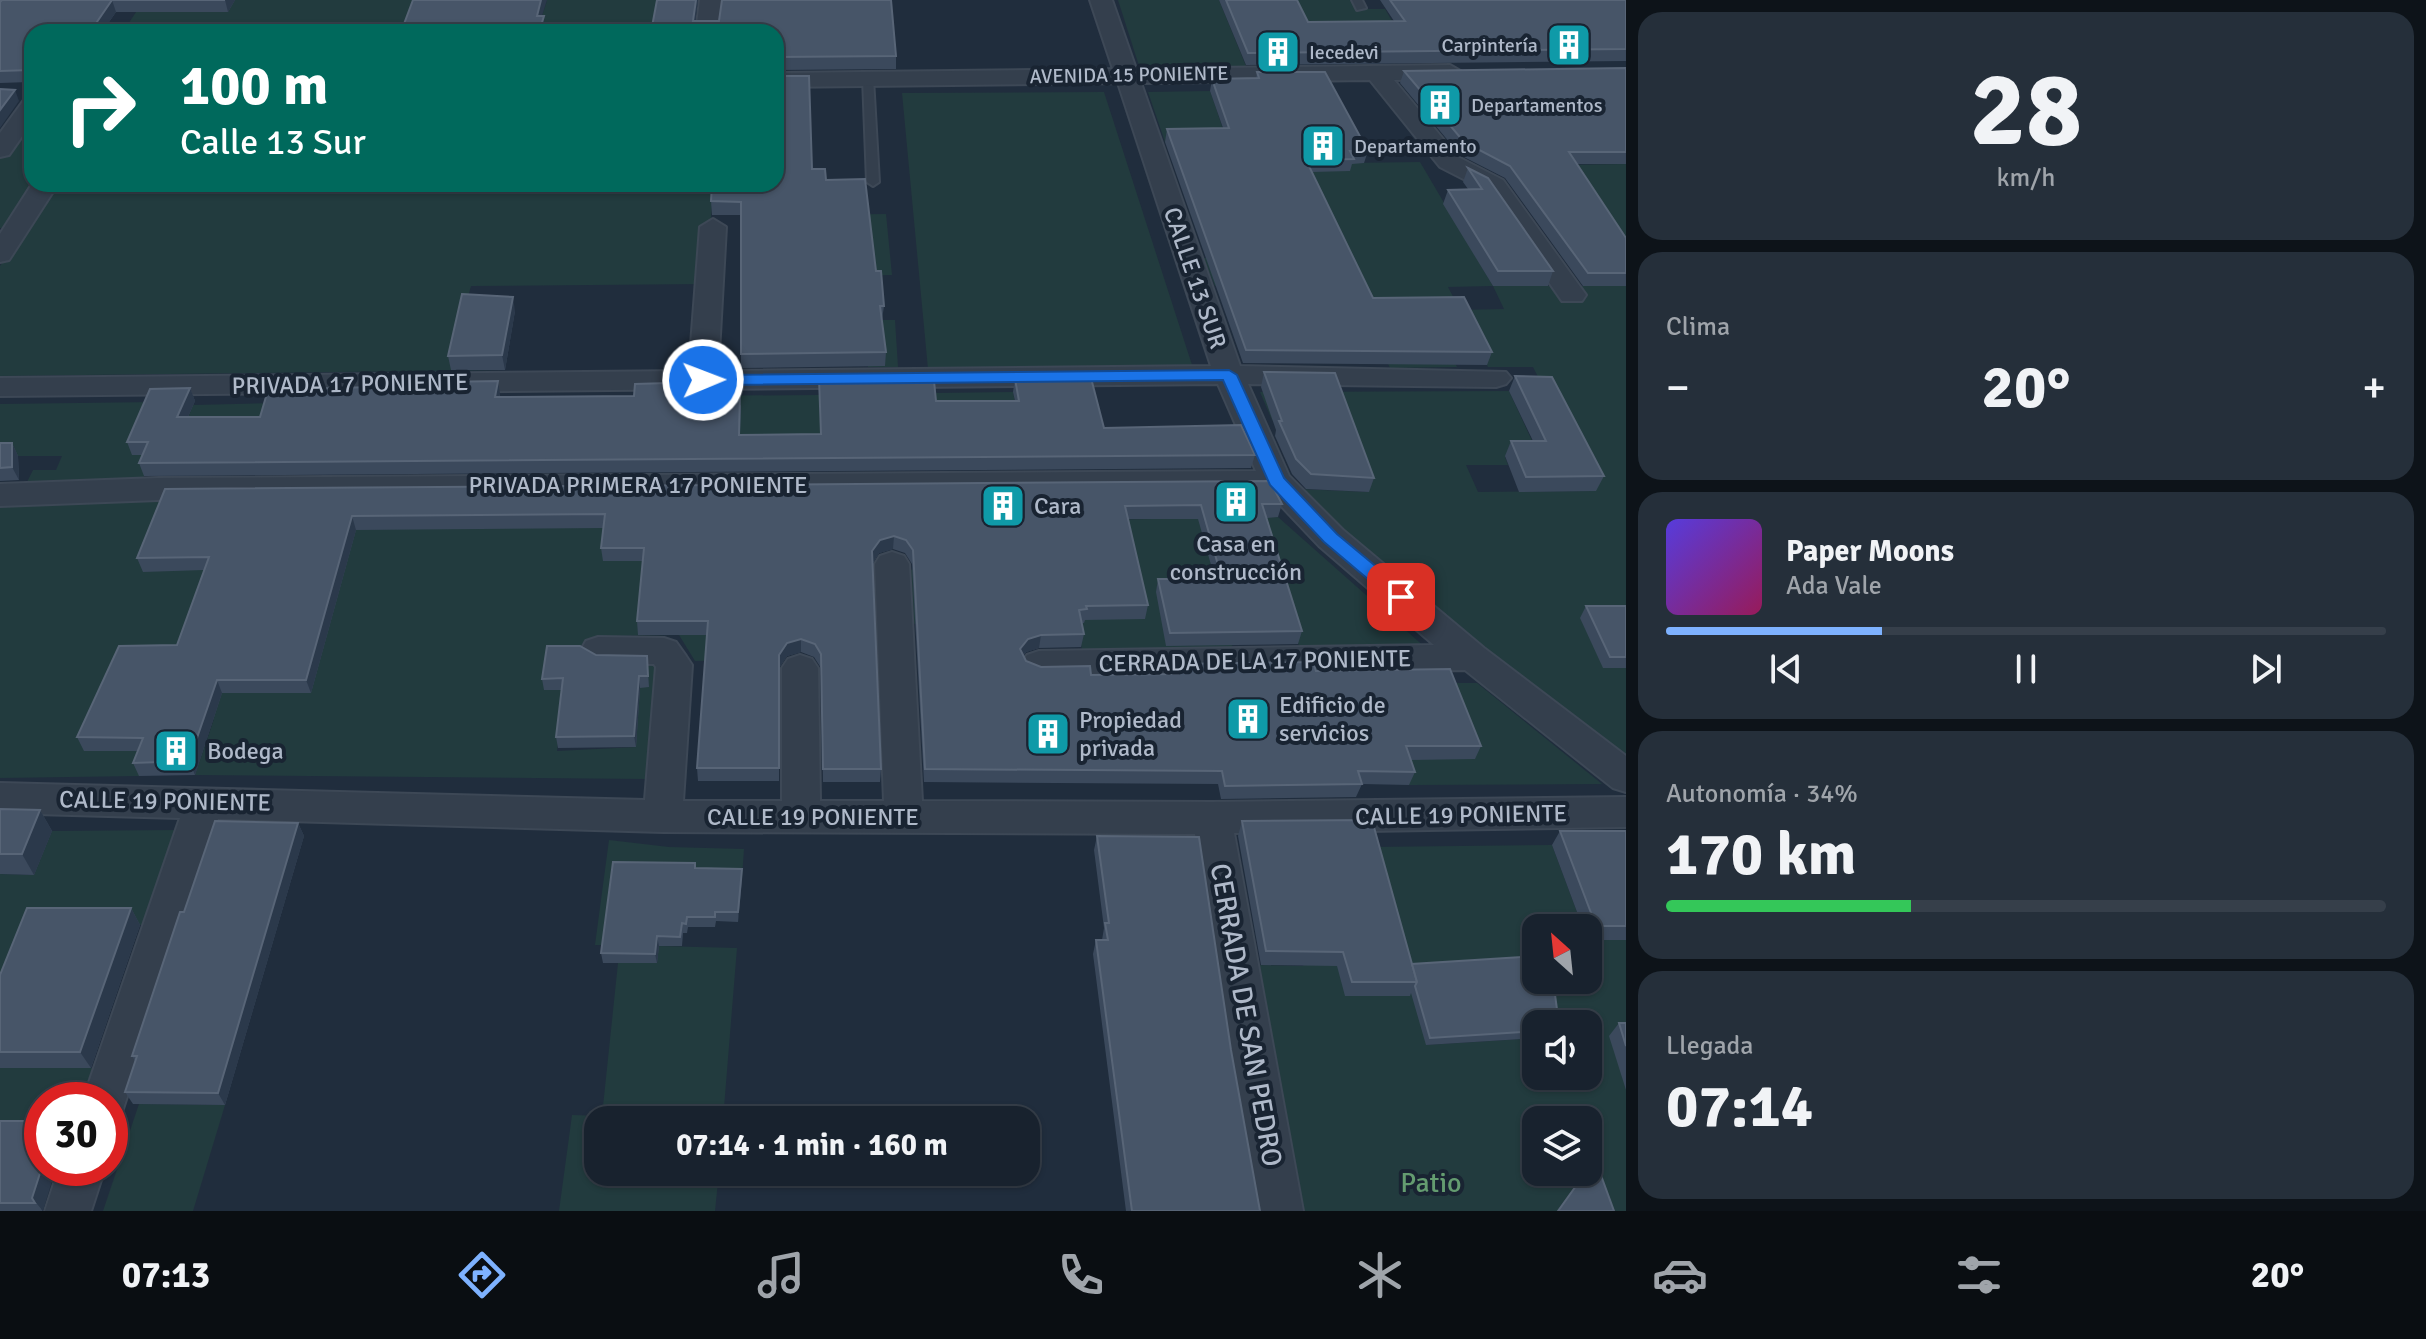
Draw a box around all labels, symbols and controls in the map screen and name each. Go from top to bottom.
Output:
building icon: Carpintería [1545,21,1593,69]
building icon: Iecedevi [1254,28,1302,76]
place label: Carpintería [1442,33,1538,58]
place label: Iecedevi [1309,40,1379,65]
text: 28 [1970,46,2082,174]
text: 100 m [180,51,328,120]
icon: right [48,56,152,160]
street label: AVENIDA 15 PONIENTE [1029,61,1229,89]
building icon: Departamentos [1416,81,1464,129]
place label: Departamentos [1471,93,1603,118]
text: Calle 13 Sur [180,120,366,165]
building icon: Departamento [1299,122,1347,170]
place label: Departamento [1354,134,1477,159]
text: km/h [1997,162,2055,194]
street label: CALLE 13 SUR [1157,203,1233,353]
text: Clima [1666,311,1730,343]
position arrow [661,338,745,422]
text: 20° [1982,351,2070,425]
text: − [1666,361,1690,415]
text: + [2362,361,2386,415]
street label: PRIVADA 17 PONIENTE [231,367,469,401]
street label: PRIVADA PRIMERA 17 PONIENTE [468,470,808,500]
building icon: Casa en construcción [1212,478,1260,526]
building icon: Cara [979,482,1027,530]
place label: Cara [1034,491,1081,521]
place label: Casa en construcción [1170,529,1302,587]
text: Paper Moons [1786,533,1954,570]
pin [1367,563,1435,631]
text: Ada Vale [1786,570,1882,602]
icon: arrive [1379,575,1423,619]
street label: CERRADA DE LA 17 PONIENTE [1098,643,1412,679]
icon: previous [1764,647,1808,691]
icon: pause [2004,647,2048,691]
icon: next [2244,647,2288,691]
place label: Edificio de servicios [1279,690,1386,748]
building icon: Edificio de servicios [1224,695,1272,743]
place label: Propiedad privada [1079,705,1182,763]
building icon: Propiedad privada [1024,710,1072,758]
building icon: Bodega [152,727,200,775]
place label: Bodega [207,736,284,766]
text: Autonomía · 34% [1666,778,1858,810]
street label: CALLE 19 PONIENTE [59,784,271,818]
street label: CALLE 19 PONIENTE [1355,798,1567,832]
street label: CALLE 19 PONIENTE [707,802,919,832]
text: 170 km [1666,818,1856,892]
street label: CERRADA DE SAN PEDRO [1203,861,1289,1169]
north arrow [1522,914,1602,994]
map controls [1522,914,1602,1186]
button: sound [1522,1010,1602,1090]
text: Llegada [1666,1030,1753,1062]
text: 07:14 [1666,1070,1813,1144]
speed limit sign: 30 [24,1082,128,1186]
button: layers [1522,1106,1602,1186]
text: 07:14 · 1 min · 160 m [676,1127,948,1164]
park label: Patio [1400,1166,1462,1200]
icon: directions [454,1247,510,1303]
icon: music [753,1247,809,1303]
icon: phone [1053,1247,1109,1303]
icon: climate [1352,1247,1408,1303]
icon: car [1652,1247,1708,1303]
icon: filters [1951,1247,2007,1303]
text: 07:13 [122,1253,210,1298]
text: 20° [2251,1253,2304,1298]

